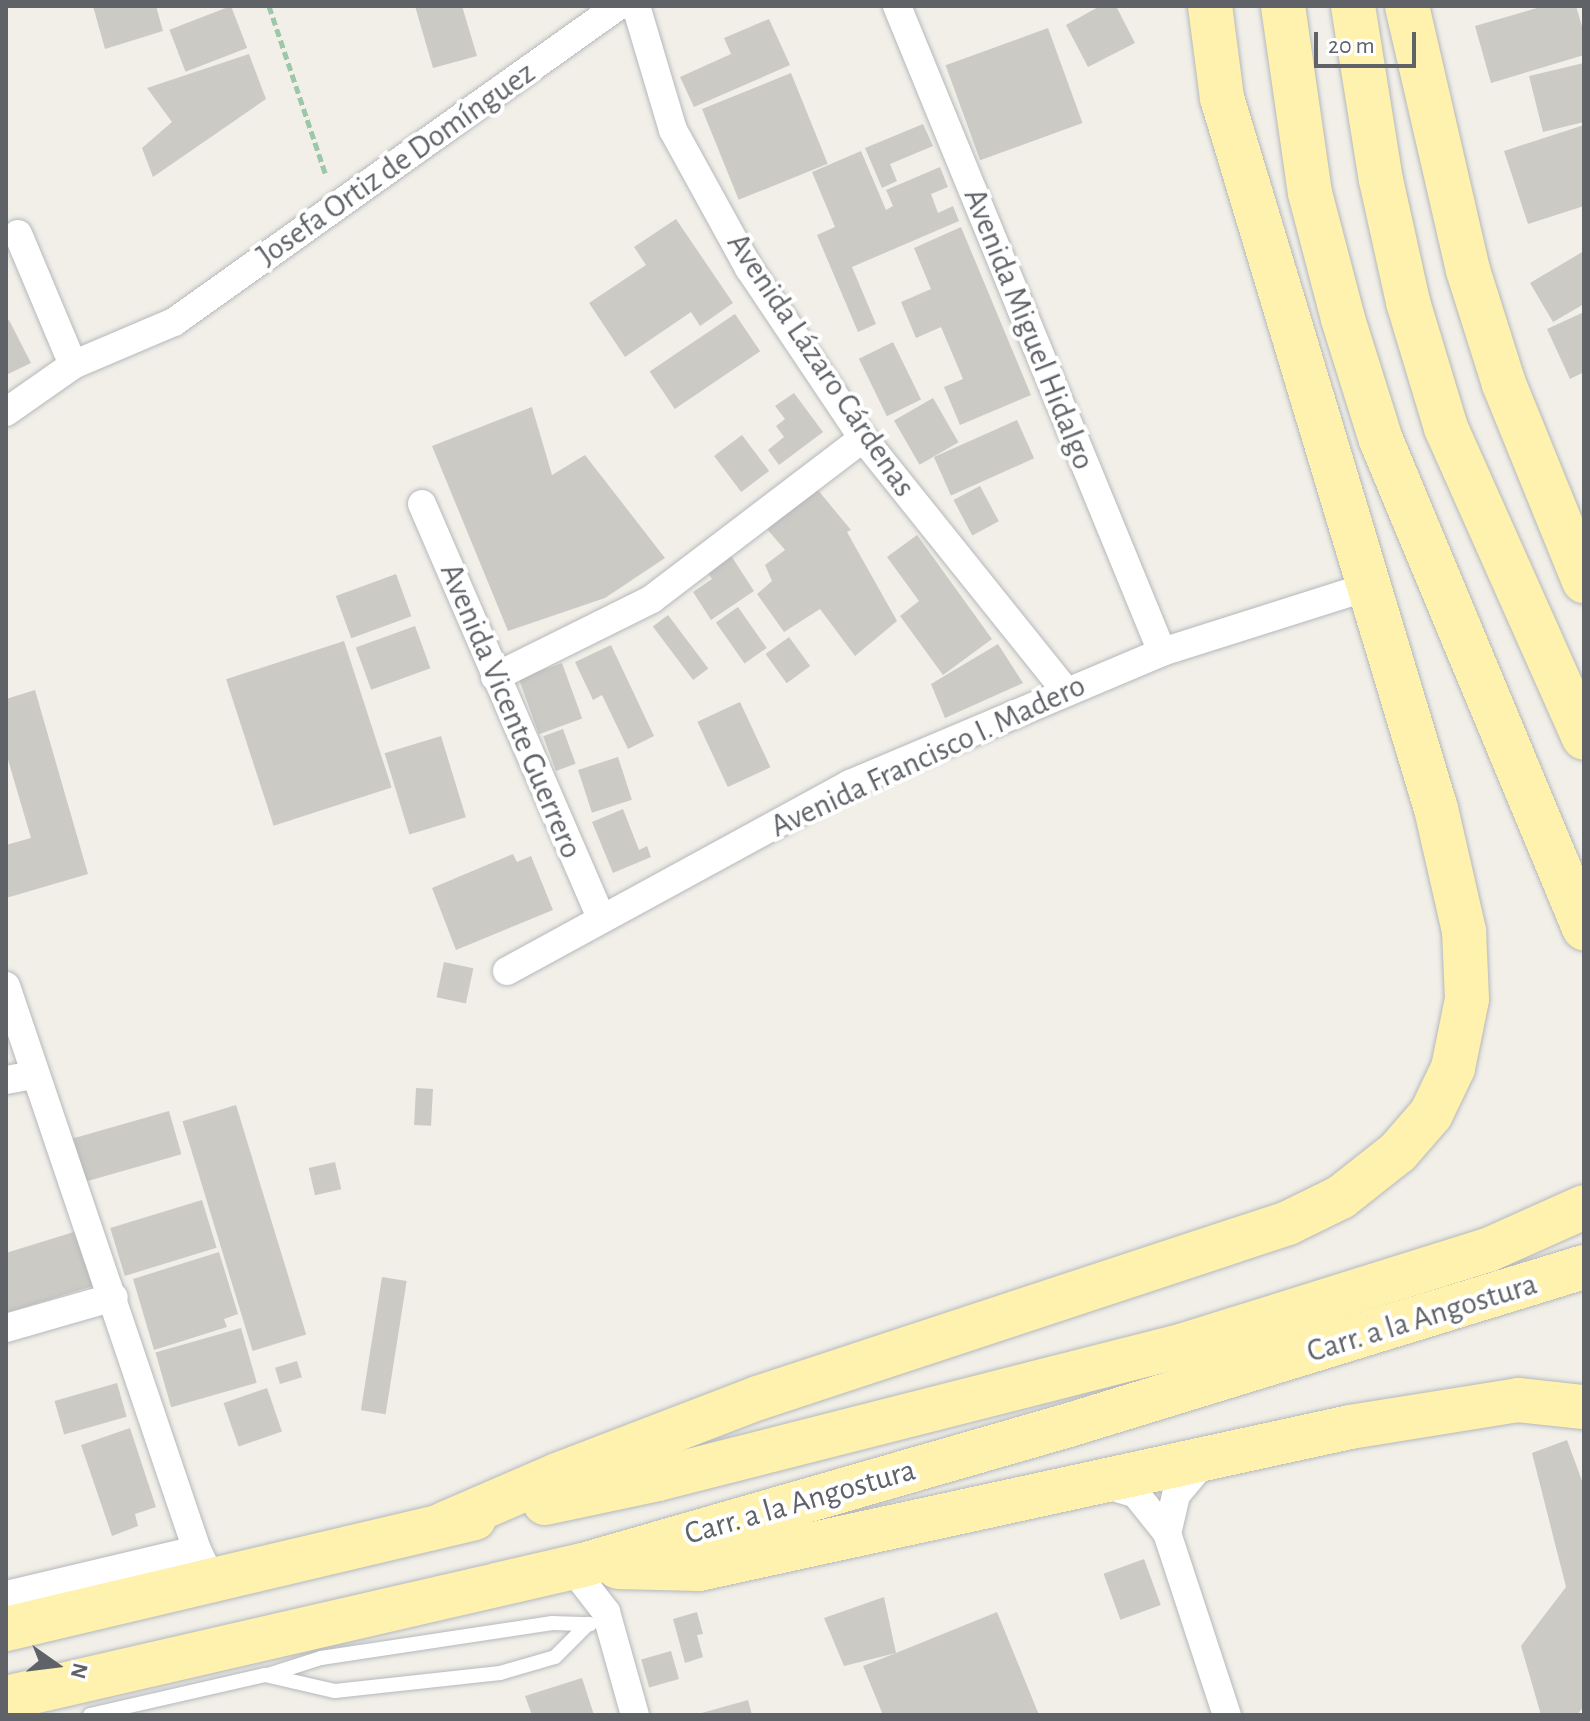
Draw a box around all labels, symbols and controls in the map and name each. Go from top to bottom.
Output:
scale bar [1318,16,1420,66]
text: 20 m [1328,34,1375,58]
street label: Josefa Ortiz de Domínguez [250,54,542,274]
street label: Avenida Miguel Hidalgo [955,183,1103,475]
street label: Avenida Lázaro Cárdenas [719,226,923,504]
street label: Avenida Vicente Guerrero [431,558,591,864]
street label: Avenida Francisco I. Madero [765,666,1091,846]
street label: Carr. a la Angostura [1302,1265,1542,1371]
street label: Carr. a la Angostura [680,1451,920,1553]
north arrow [16,1625,96,1705]
text: N [67,1661,92,1681]

